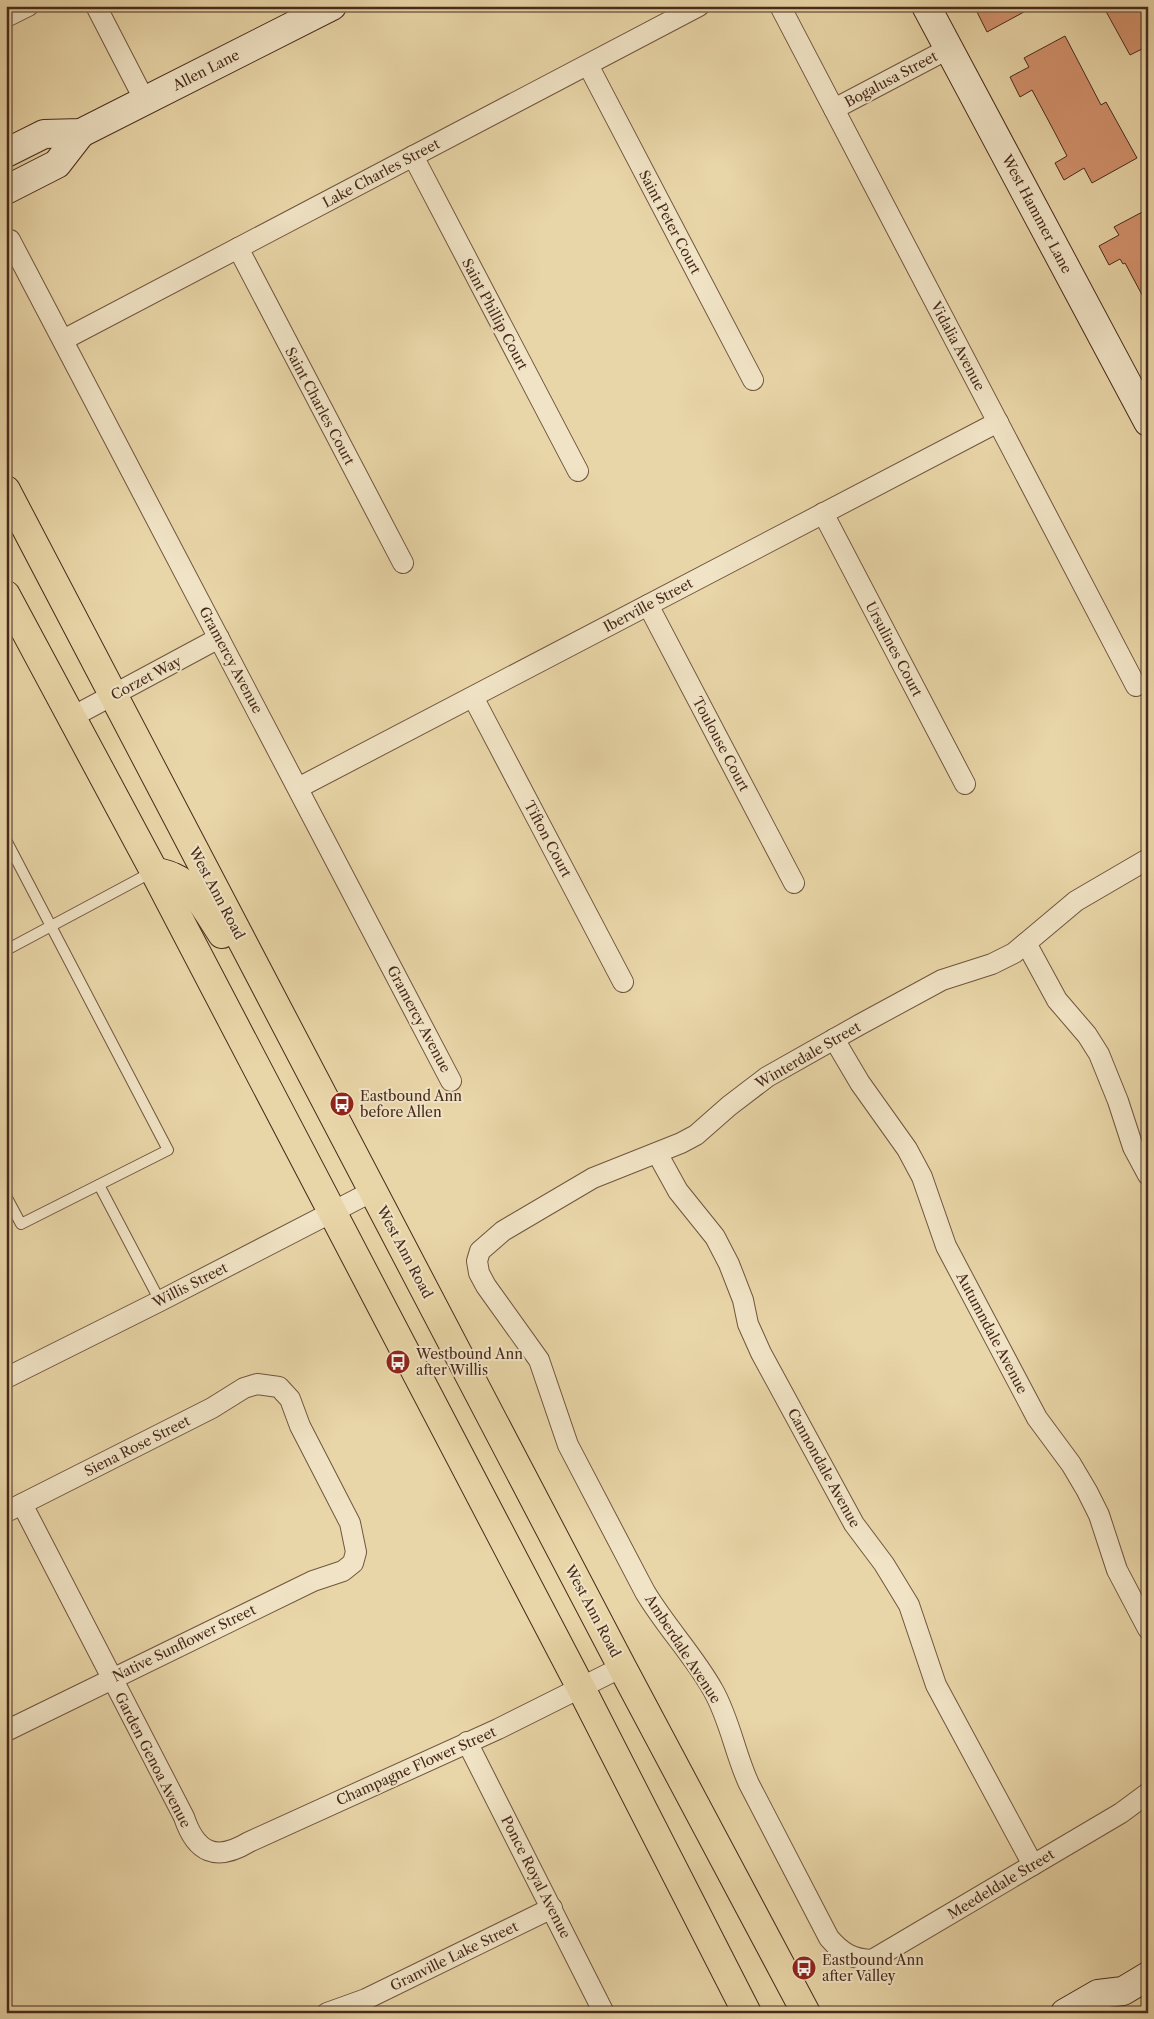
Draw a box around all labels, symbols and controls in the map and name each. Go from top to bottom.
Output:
street label: Allen Lane [169,46,242,95]
street label: Bogalusa Street [841,47,941,111]
street label: Lake Charles Street [319,135,443,211]
street label: West Hammer Lane [998,150,1076,277]
street label: Saint Peter Court [635,167,705,277]
street label: Saint Phillip Court [458,255,532,373]
street label: Vidalia Avenue [926,297,989,394]
street label: Saint Charles Court [281,344,359,468]
street label: Iberville Street [600,574,696,636]
street label: Ursulines Court [861,599,927,700]
street label: Gramercy Avenue [195,603,267,717]
street label: Corzet Way [108,652,185,704]
street label: Toulouse Court [689,694,753,794]
street label: Tifton Court [520,798,576,880]
street label: West Ann Road [185,843,249,943]
street label: Gramercy Avenue [383,962,455,1076]
street label: Winterdale Street [751,1018,864,1093]
place label: Eastbound Ann before Allen [360,1087,462,1121]
bus stop icon: Eastbound Ann before Allen [329,1091,355,1117]
street label: West Ann Road [373,1202,437,1302]
street label: Willis Street [149,1258,231,1312]
street label: Autumndale Avenue [952,1268,1032,1397]
place label: Westbound Ann after Willis [415,1345,523,1379]
bus stop icon: Westbound Ann after Willis [385,1349,411,1375]
street label: Cannondale Avenue [784,1405,864,1531]
street label: Siena Rose Street [81,1412,193,1480]
street label: West Ann Road [561,1561,625,1661]
street label: Amberdale Avenue [641,1590,725,1707]
street label: Native Sunflower Street [109,1600,259,1686]
street label: Garden Genoa Avenue [111,1689,195,1831]
street label: Champagne Flower Street [333,1723,499,1809]
street label: Ponce Royal Avenue [497,1813,575,1942]
street label: Meedeldale Street [944,1845,1058,1923]
street label: Granville Lake Street [387,1917,521,1995]
place label: Eastbound Ann after Valley [822,1951,924,1985]
bus stop icon: Eastbound Ann after Valley [791,1955,817,1981]

